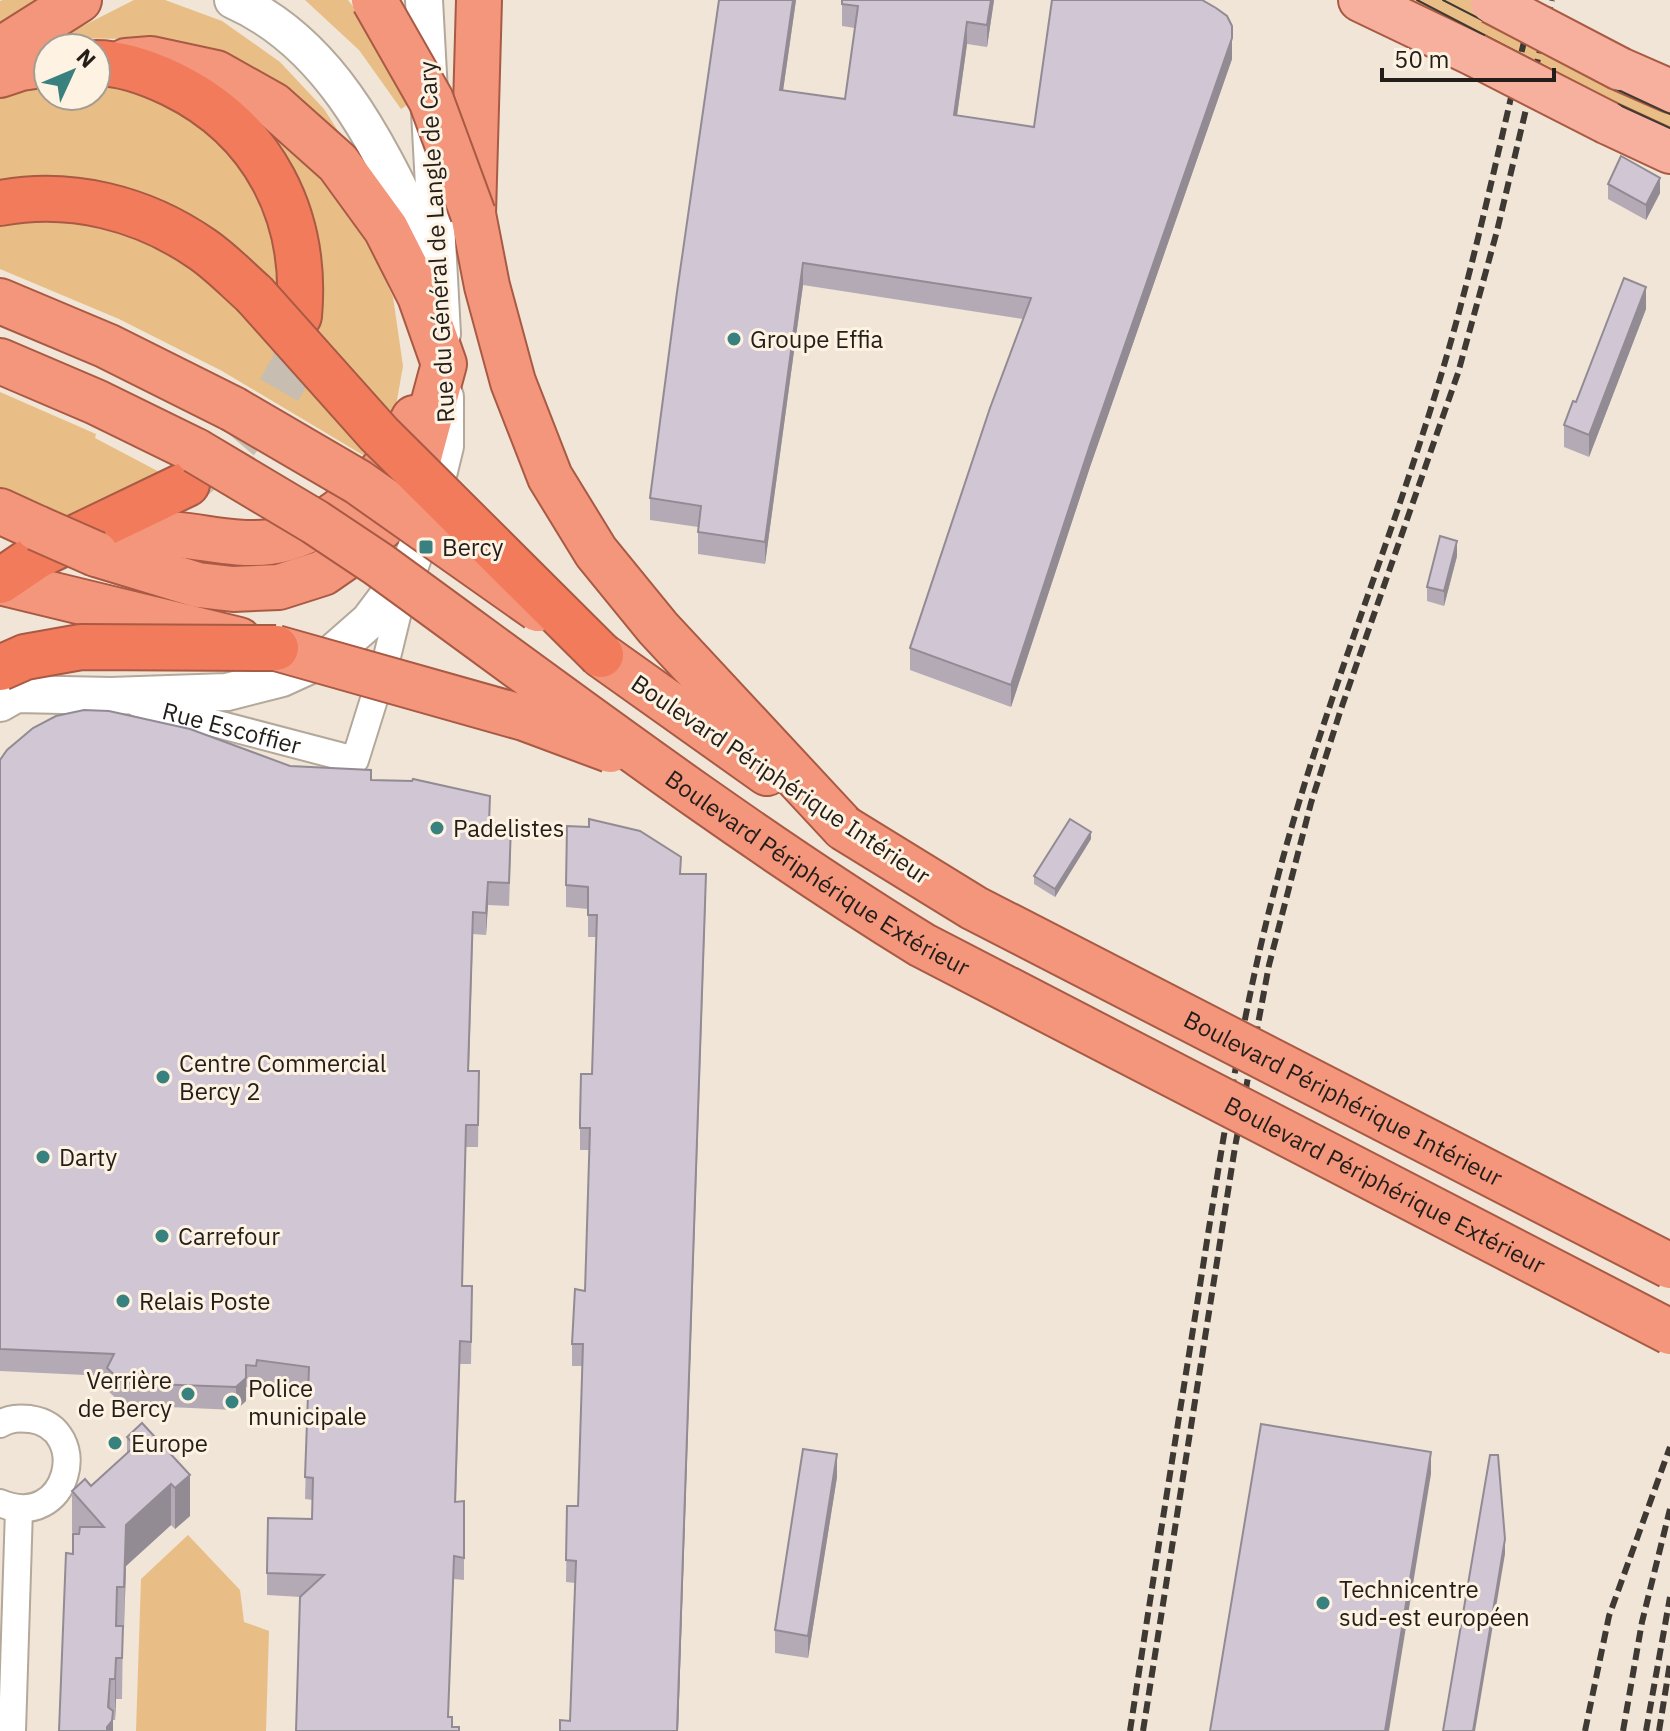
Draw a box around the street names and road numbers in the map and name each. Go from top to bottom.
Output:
street label: Rue du Général de Langle de Cary [411,60,461,424]
street label: Boulevard Périphérique Intérieur [625,667,937,891]
street label: Rue Escoffier [159,694,305,761]
street label: Boulevard Périphérique Extérieur [659,762,976,983]
street label: Boulevard Périphérique Intérieur [1179,1003,1508,1193]
street label: Boulevard Périphérique Extérieur [1219,1088,1551,1281]

